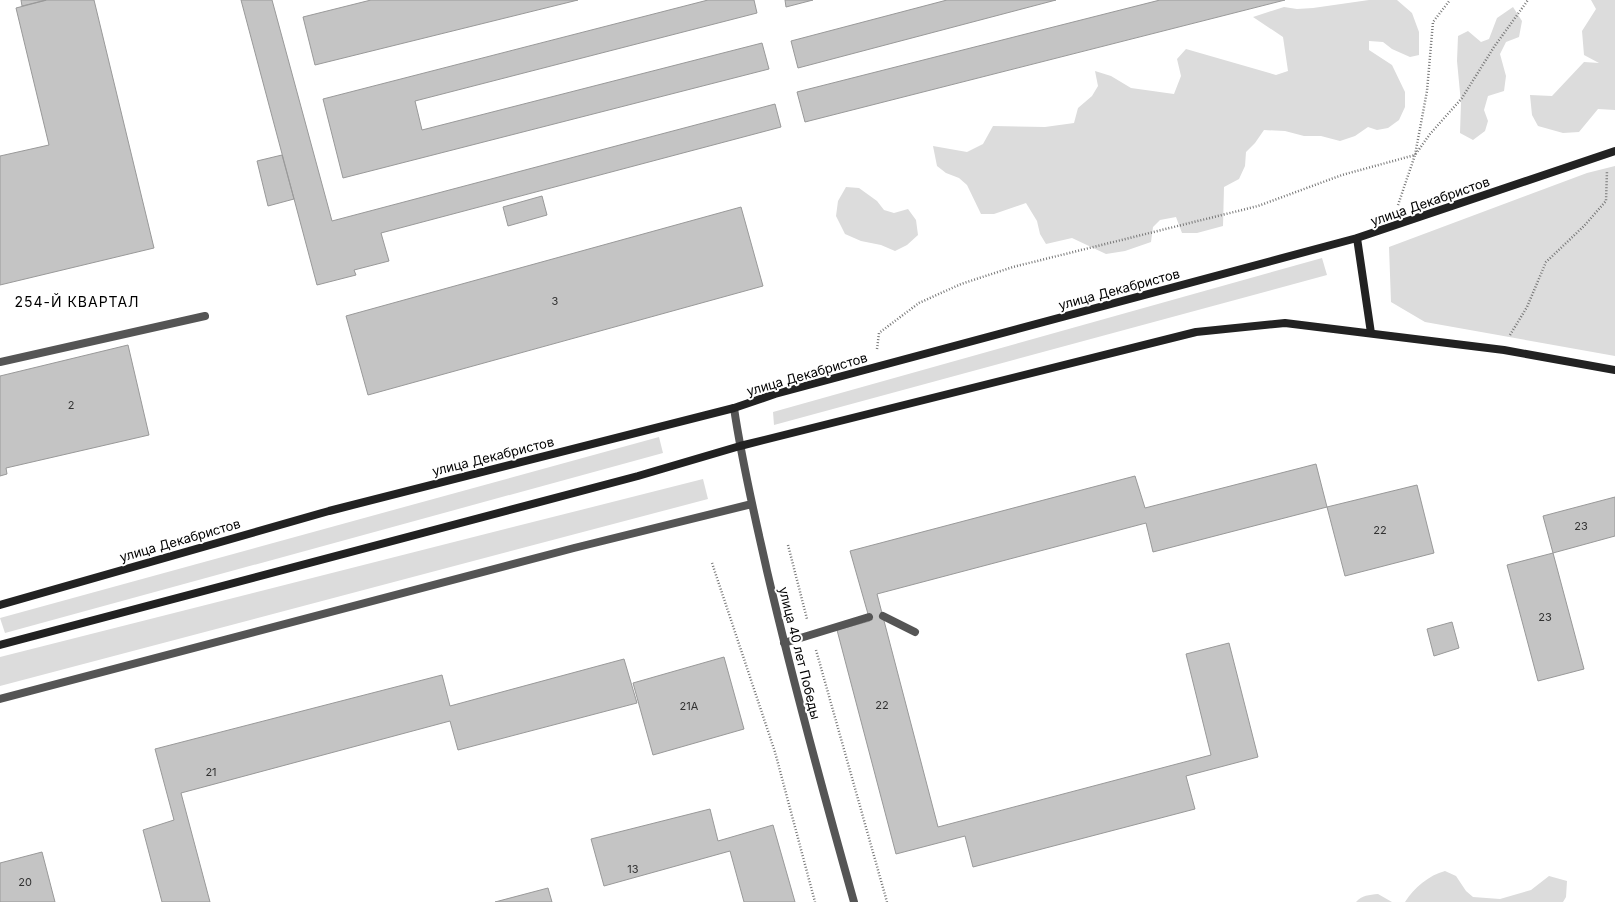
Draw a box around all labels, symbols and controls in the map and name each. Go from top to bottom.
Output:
street label: улица Декабристов [1368,173,1492,229]
street label: улица Декабристов [1057,265,1181,313]
district label: 254-Й КВАРТАЛ [14,292,140,310]
house number: 3 [552,294,559,308]
street label: улица Декабристов [745,349,869,399]
house number: 2 [68,398,74,412]
street label: улица Декабристов [430,433,556,479]
street label: улица Декабристов [118,515,242,565]
house number: 23 [1574,519,1588,533]
house number: 22 [1373,523,1387,537]
street label: улица 40 лет Победы [776,585,824,721]
house number: 23 [1538,610,1552,624]
house number: 22 [875,698,889,712]
house number: 21А [680,699,699,713]
house number: 21 [205,765,217,779]
house number: 13 [627,862,639,876]
house number: 20 [18,875,32,889]

